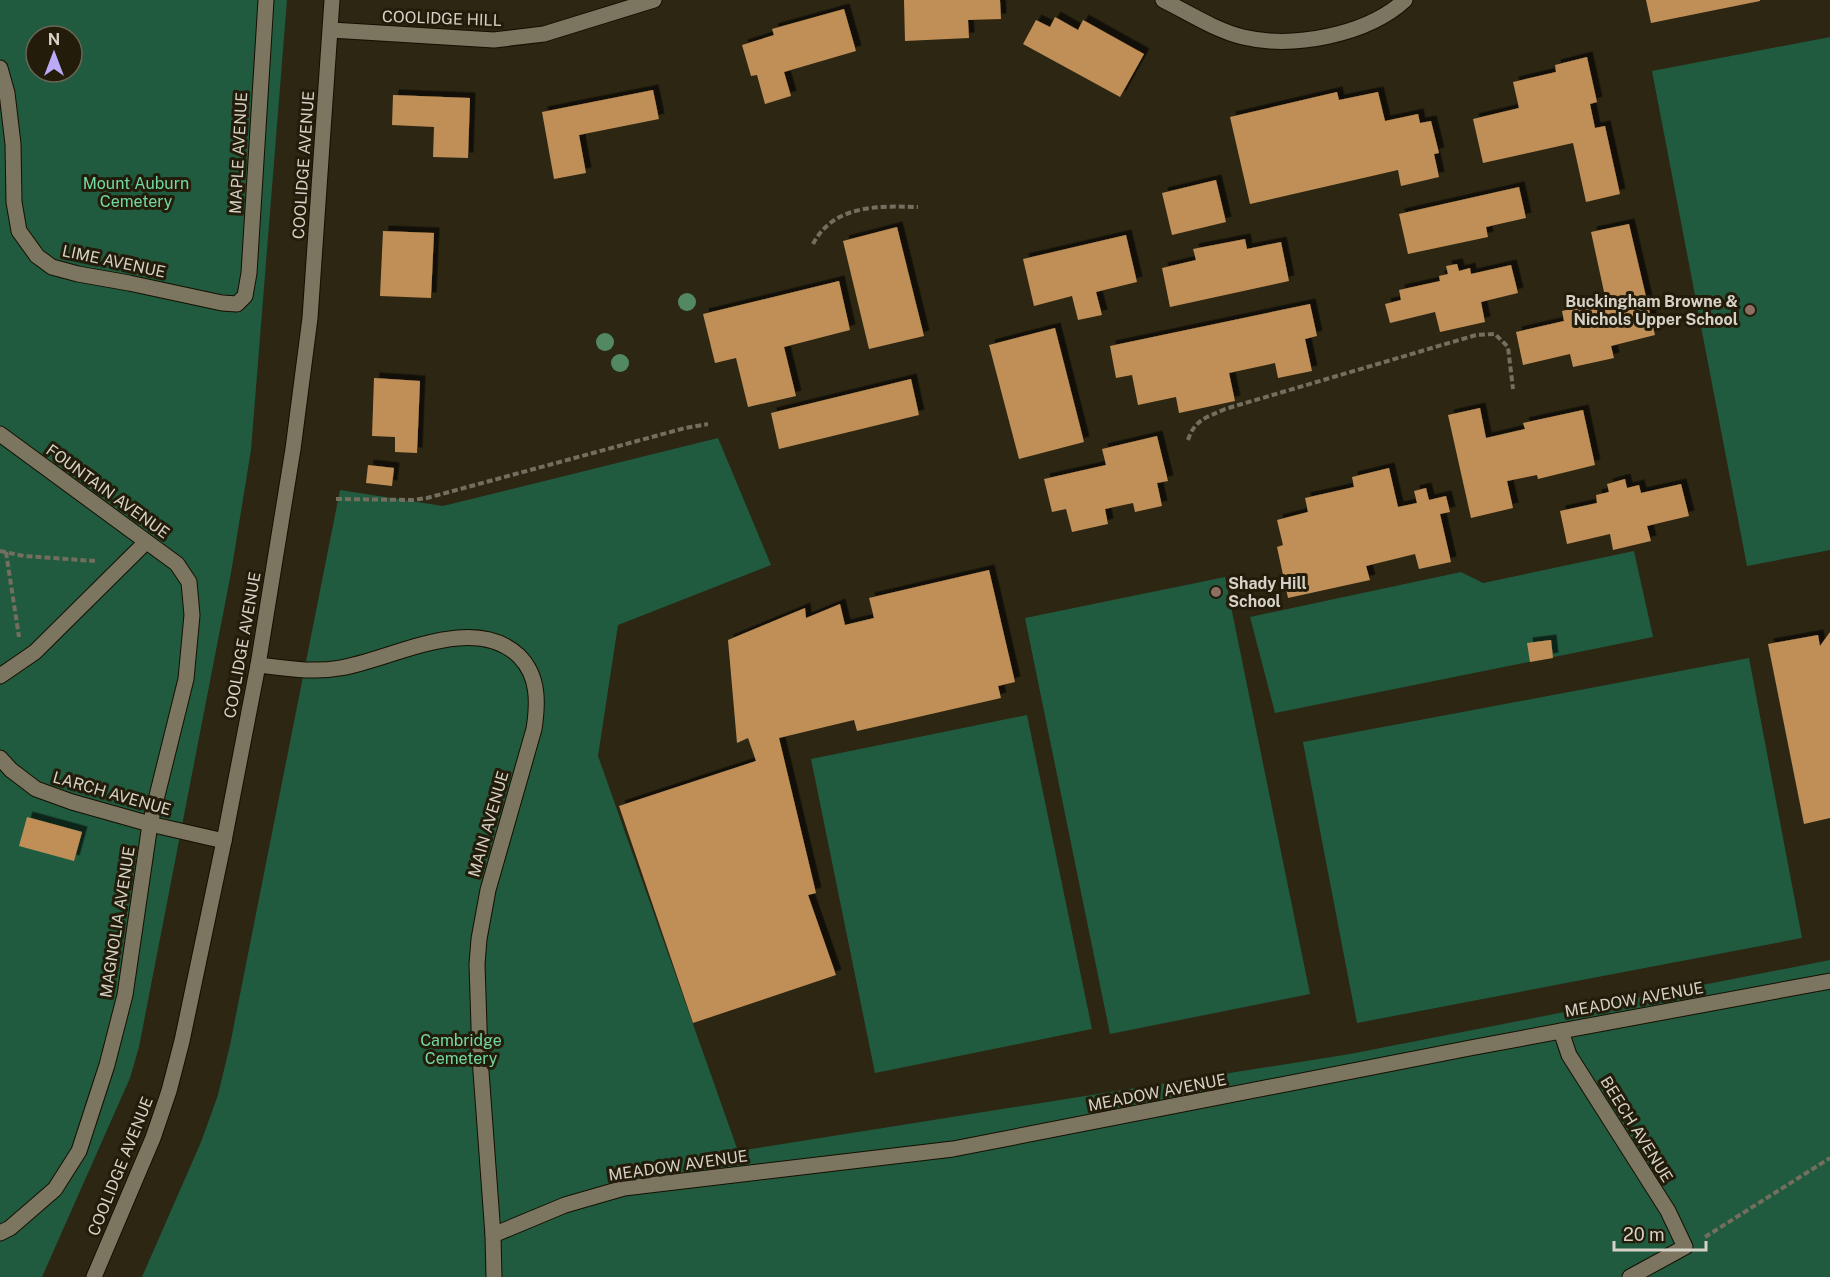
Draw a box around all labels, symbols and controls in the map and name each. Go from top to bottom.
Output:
street label: COOLIDGE HILL [382,7,502,30]
north arrow [24,24,84,84]
text: N [48,30,60,49]
street label: COOLIDGE AVENUE [289,90,318,240]
street label: MAPLE AVENUE [226,92,251,215]
park label: Mount Auburn Cemetery [83,174,189,211]
street label: LIME AVENUE [60,241,167,282]
place label: Buckingham Browne & Nichols Upper School [1565,292,1738,329]
marker: Buckingham Browne & Nichols Upper School [1743,303,1757,317]
street label: FOUNTAIN AVENUE [42,440,173,542]
street label: COOLIDGE AVENUE [220,570,265,720]
place label: Shady Hill School [1228,574,1307,611]
marker: Shady Hill School [1209,585,1223,599]
street label: LARCH AVENUE [51,768,173,819]
street label: MAIN AVENUE [464,769,513,879]
street label: MAGNOLIA AVENUE [96,845,139,999]
street label: MEADOW AVENUE [1563,978,1705,1021]
park label: Cambridge Cemetery [420,1031,502,1068]
street label: MEADOW AVENUE [1086,1070,1228,1115]
street label: BEECH AVENUE [1596,1073,1677,1186]
street label: COOLIDGE AVENUE [84,1094,157,1239]
street label: MEADOW AVENUE [607,1146,749,1185]
scale bar [1614,1214,1706,1252]
text: 20 m [1623,1224,1665,1245]

